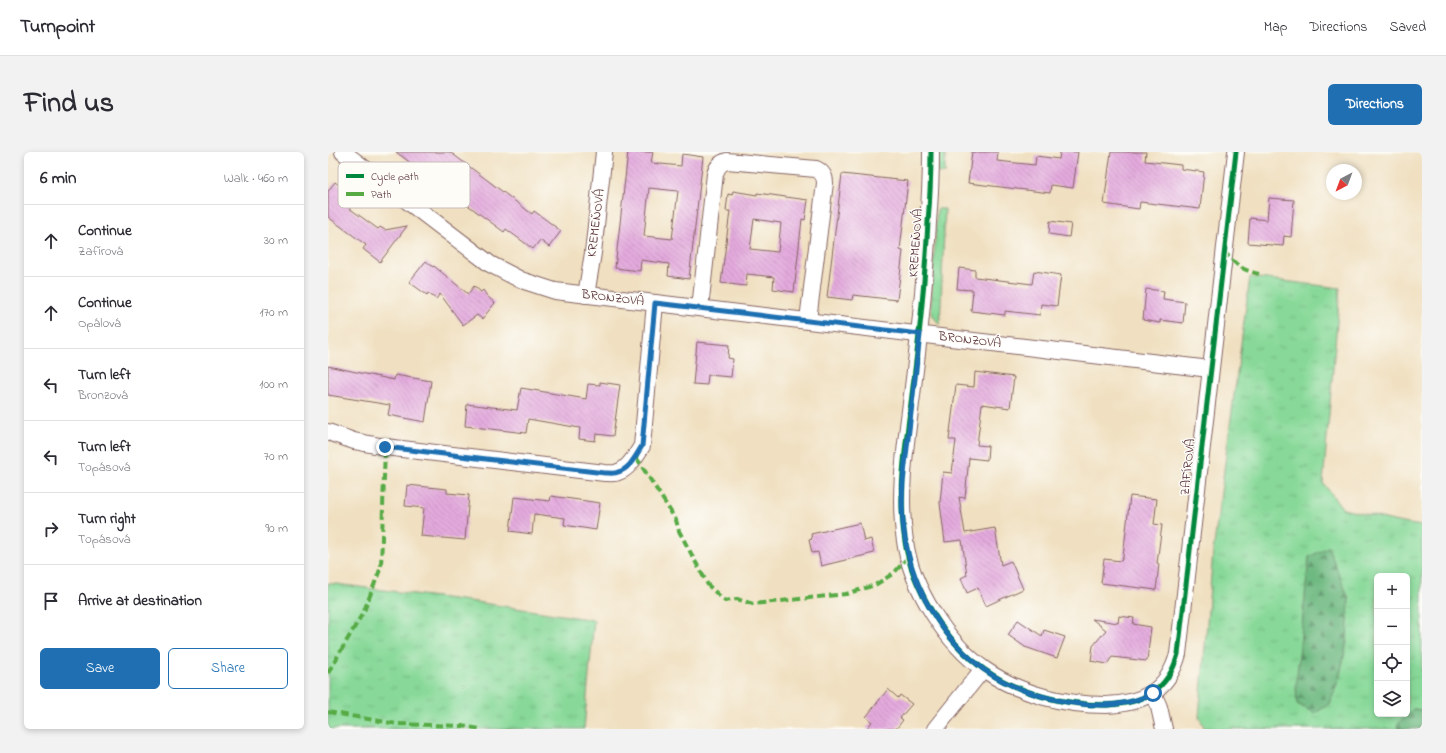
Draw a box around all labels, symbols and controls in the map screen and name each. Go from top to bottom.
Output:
text: Turnpoint [20,14,95,41]
text: Map [1264,17,1287,38]
text: Directions [1309,17,1367,38]
text: Saved [1389,17,1426,38]
text: Find us [24,84,114,125]
button: Directions [1328,84,1422,125]
legend [338,162,470,208]
north arrow [1326,164,1362,200]
text: 6 min [40,166,76,191]
text: Walk · 460 m [224,169,288,188]
text: Cycle path [371,169,419,186]
text: Path [371,187,392,203]
street label: KREMEŇOVÁ [582,188,610,258]
street label: KREMEŇOVÁ [904,208,928,278]
text: Continue [78,220,132,242]
icon: ahead [40,230,62,252]
text: 30 m [264,231,288,250]
text: Zafírová [78,242,123,261]
street label: BRONZOVÁ [580,285,645,311]
text: Continue [78,292,132,314]
icon: ahead [40,302,62,324]
text: 170 m [260,303,288,322]
text: Opálová [78,314,121,333]
street label: BRONZOVÁ [937,327,1002,353]
text: Turn left [78,364,131,386]
icon: left [40,374,62,396]
text: 100 m [259,375,288,394]
text: Bronzová [78,386,128,405]
text: Turn left [78,436,131,458]
route end [376,438,394,456]
street label: ZAFÍROVÁ [1176,438,1200,496]
icon: left [40,446,62,468]
text: 70 m [264,447,288,466]
text: Topásová [78,458,130,477]
text: Turn right [78,508,136,530]
icon: right [40,518,62,540]
text: 90 m [265,519,288,538]
text: Topásová [78,530,130,549]
map controls [1374,573,1410,717]
button: + [1374,573,1410,609]
icon: arrive [40,590,62,612]
text: Arrive at destination [78,590,202,612]
button: − [1374,609,1410,645]
button: locate [1374,645,1410,681]
button: Save [40,648,160,689]
button: Share [168,648,288,689]
button: layers [1374,681,1410,717]
route start [1144,684,1162,702]

